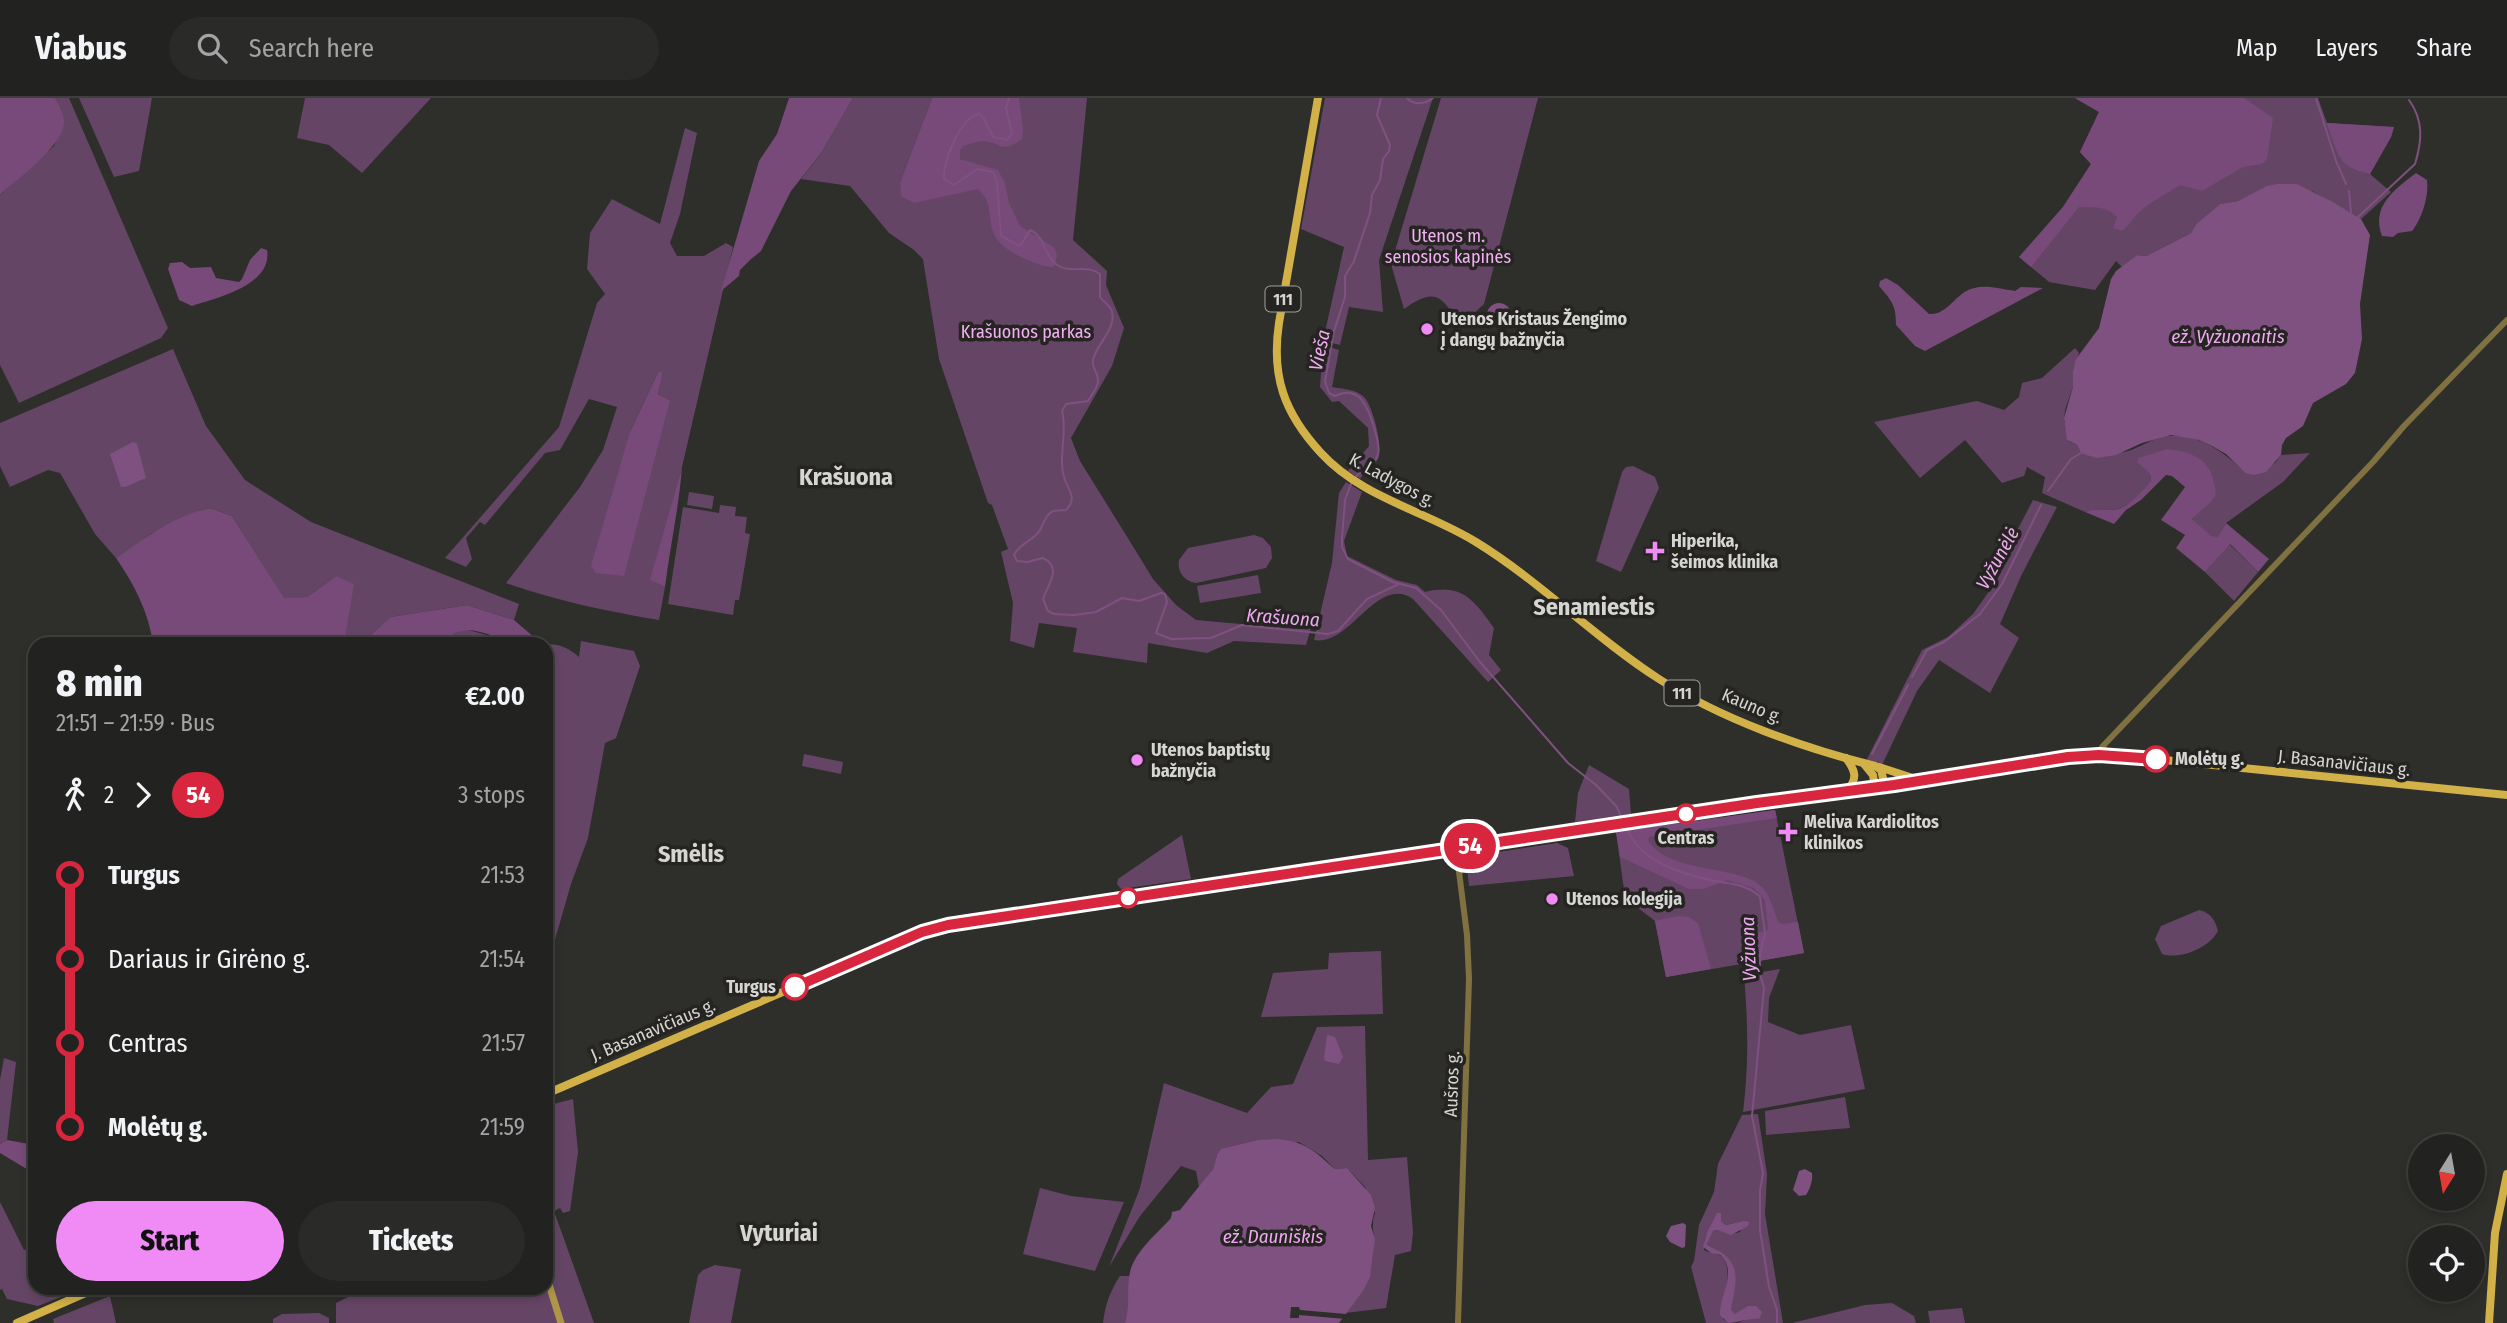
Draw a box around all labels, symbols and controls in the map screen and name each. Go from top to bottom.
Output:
search box [169,17,659,80]
text: Viabus [35,28,127,68]
icon: search [193,29,231,67]
text: Search here [249,33,374,64]
text: Map [2236,34,2278,62]
text: Layers [2316,34,2378,62]
text: Share [2416,34,2472,62]
park label: Utenos m. senosios kapinės [1385,225,1511,268]
road number: 111 [1266,286,1300,312]
place label: Utenos Kristaus Žengimo į dangų bažnyčia [1440,308,1627,351]
park label: Krašuonos parkas [961,321,1092,343]
marker: Utenos Kristaus Žengimo į dangų bažnyčia [1419,321,1435,337]
water label: ež. Vyžuonaitis [2171,325,2285,348]
water label: Vieša [1304,328,1335,373]
street label: K. Ladygos g. [1345,448,1439,512]
district label: Krašuona [799,463,893,491]
water label: Vyžunėlė [1971,523,2024,593]
place label: Hiperika, šeimos klinika [1671,530,1778,573]
marker: Hiperika, šeimos klinika [1645,541,1665,561]
district label: Senamiestis [1533,593,1655,621]
water label: Krašuona [1245,603,1320,632]
text: 8 min [56,660,143,706]
road number: 111 [1664,680,1700,706]
text: €2.00 [465,681,525,712]
street label: Kauno g. [1719,684,1786,729]
text: 21:51 – 21:59 · Bus [56,709,215,737]
place label: Utenos baptistų bažnyčia [1151,739,1270,782]
street label: J. Basanavičiaus g. [2277,745,2412,781]
marker: Molėtų g. [2143,746,2169,772]
place label: Molėtų g. [2175,748,2244,770]
marker: Utenos baptistų bažnyčia [1129,752,1145,768]
icon: walk [56,776,94,814]
icon: forward [124,776,162,814]
text: 2 [104,781,114,809]
text: 54 [186,781,210,809]
text: 3 stops [458,781,525,809]
marker: Centras [1676,804,1696,824]
place label: Meliva Kardiolitos klinikos [1804,811,1939,854]
marker: Meliva Kardiolitos klinikos [1778,822,1798,842]
line badge: 54 [1438,823,1502,869]
place label: Centras [1658,827,1714,849]
text: 54 [1458,832,1482,860]
district label: Smėlis [658,840,725,868]
text: Turgus [108,860,180,891]
text: 21:53 [481,861,525,889]
unlabelled marker [1118,888,1138,908]
place label: Utenos kolegija [1566,888,1682,910]
marker: Utenos kolegija [1544,891,1560,907]
water label: Vyžuona [1736,916,1761,982]
text: Dariaus ir Girėno g. [108,944,310,975]
text: 21:54 [480,945,525,973]
marker: Turgus [782,974,808,1000]
place label: Turgus [726,976,776,998]
street label: J. Basanavičiaus g. [587,994,719,1066]
text: Centras [108,1028,188,1059]
text: 21:57 [482,1029,525,1057]
street label: Aušros g. [1440,1050,1464,1117]
text: Molėtų g. [108,1112,208,1143]
text: 21:59 [480,1113,525,1141]
north arrow [2408,1134,2485,1211]
map controls [2408,1134,2485,1302]
button: Start [56,1201,284,1281]
button: Tickets [298,1201,525,1281]
district label: Vyturiai [739,1219,818,1247]
water label: ež. Dauniškis [1223,1225,1323,1248]
button: locate [2408,1225,2485,1302]

